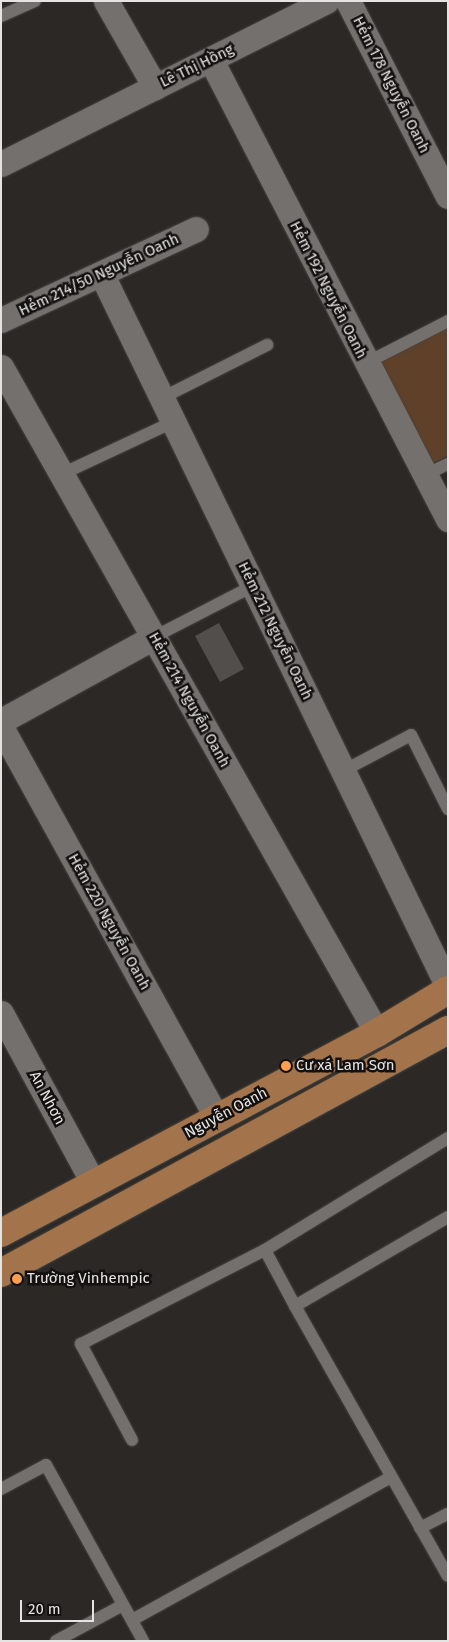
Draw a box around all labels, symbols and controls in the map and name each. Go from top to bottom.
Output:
street label: Hẻm 178 Nguyễn Oanh [349,14,433,156]
street label: Lê Thị Hồng [157,40,237,92]
street label: Hẻm 192 Nguyễn Oanh [286,218,370,362]
street label: Hẻm 214/50 Nguyễn Oanh [16,230,182,320]
street label: Hẻm 212 Nguyễn Oanh [234,559,316,703]
street label: Hẻm 214 Nguyễn Oanh [144,629,234,771]
street label: Hẻm 220 Nguyễn Oanh [64,851,154,993]
place label: Cư xá Lam Sơn [296,1057,395,1075]
marker: Cư xá Lam Sơn [280,1060,292,1072]
street label: An Nhơn [25,1068,69,1128]
street label: Nguyễn Oanh [182,1084,270,1142]
place label: Trường Vinhempic [27,1270,150,1288]
marker: Trường Vinhempic [11,1273,23,1285]
scale bar [22,1590,96,1622]
text: 20 m [28,1600,61,1618]

